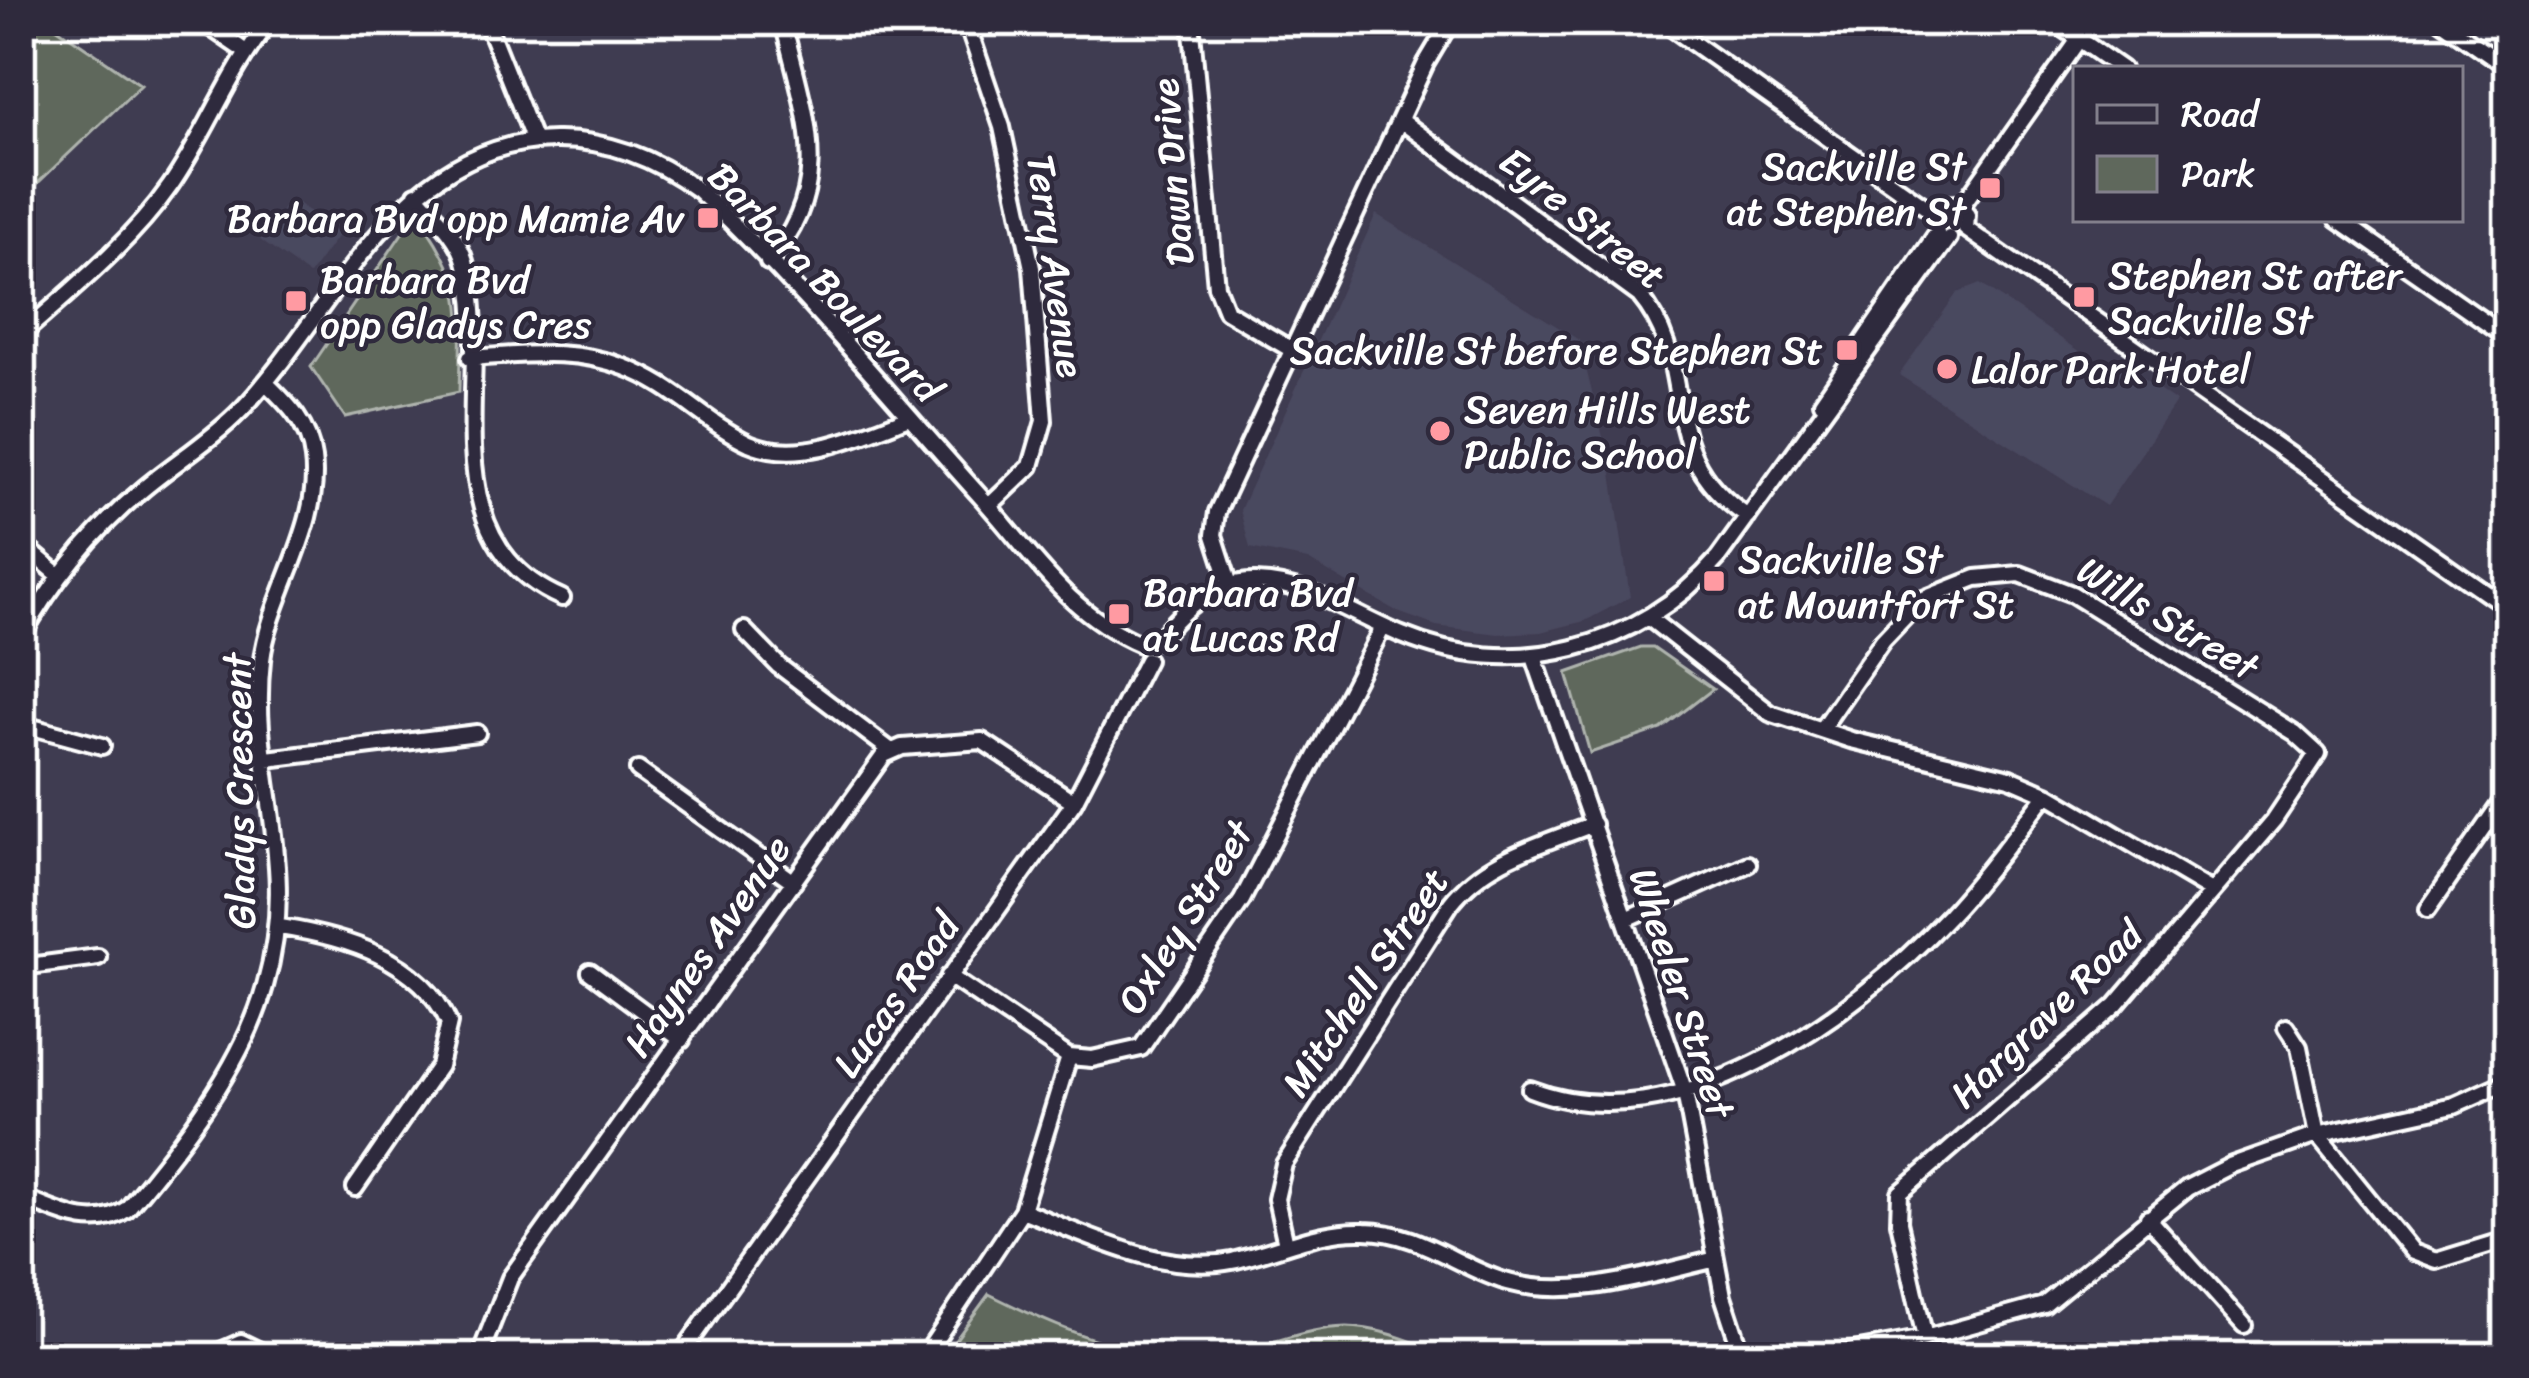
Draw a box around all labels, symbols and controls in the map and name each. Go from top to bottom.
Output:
legend [2073,66,2463,222]
street label: Dawn Drive [1129,75,1215,269]
text: Road [2181,82,2261,146]
street label: Eyre Street [1484,128,1682,308]
place label: Sackville St at Stephen St [1726,132,1967,246]
text: Park [2181,142,2255,206]
street label: Barbara Boulevard [690,144,961,421]
street label: Terry Avenue [1006,150,1106,382]
marker: Sackville St at Stephen St [1977,175,2003,201]
place label: Barbara Bvd opp Mamie Av [227,184,685,253]
marker: Barbara Bvd opp Mamie Av [695,205,721,231]
place label: Stephen St after Sackville St [2108,241,2404,355]
place label: Barbara Bvd opp Gladys Cres [320,245,591,359]
marker: Stephen St after Sackville St [2071,284,2097,310]
marker: Barbara Bvd opp Gladys Cres [283,288,309,314]
place label: Sackville St before Stephen St [1290,316,1823,385]
place label: Lalor Park Hotel [1971,335,2251,404]
marker: Sackville St before Stephen St [1834,337,1860,363]
marker: Lalor Park Hotel [1934,356,1960,382]
place label: Seven Hills West Public School [1464,375,1751,489]
marker: Seven Hills West Public School [1427,418,1453,444]
place label: Sackville St at Mountfort St [1738,525,2015,639]
street label: Wills Street [2063,536,2274,700]
place label: Barbara Bvd at Lucas Rd [1143,558,1355,672]
marker: Sackville St at Mountfort St [1701,568,1727,594]
marker: Barbara Bvd at Lucas Rd [1106,601,1132,627]
street label: Gladys Crescent [202,651,276,930]
street label: Oxley Street [1098,805,1273,1028]
street label: Haynes Avenue [604,820,810,1072]
street label: Mitchell Street [1262,853,1468,1111]
street label: Wheeler Street [1609,859,1755,1129]
street label: Lucas Road [813,896,980,1092]
street label: Hargrave Road [1932,901,2161,1125]

